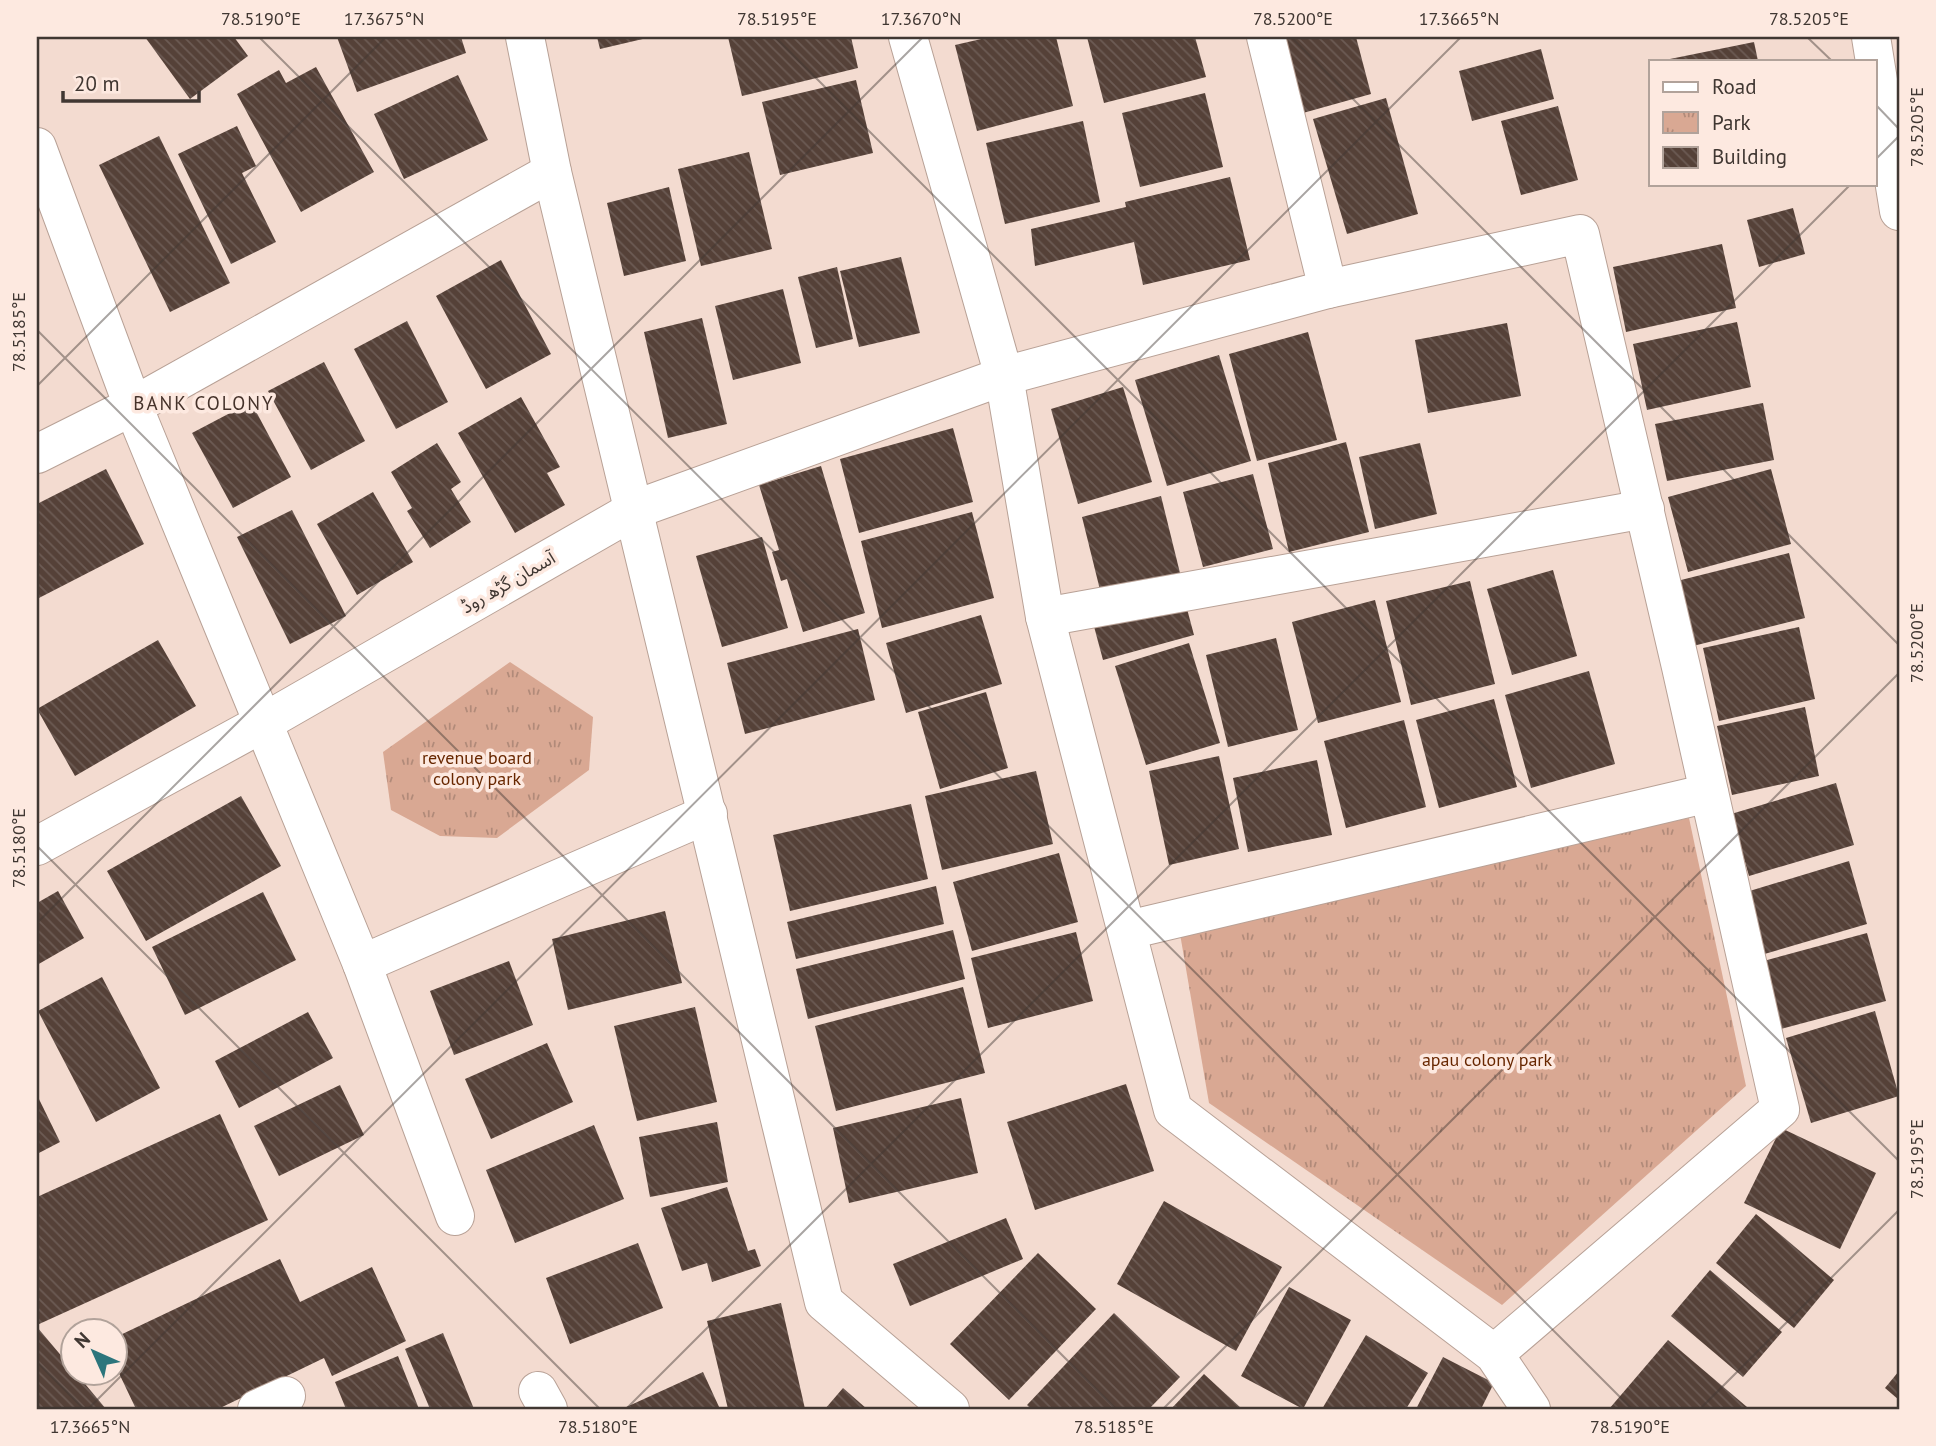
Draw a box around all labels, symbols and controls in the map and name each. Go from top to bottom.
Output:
text: 78.5190°E [221,7,301,30]
text: 17.3675°N [344,7,424,30]
text: 78.5195°E [737,7,817,30]
text: 17.3670°N [881,7,961,30]
text: 78.5200°E [1253,7,1333,30]
text: 17.3665°N [1419,7,1499,30]
text: 78.5205°E [1769,7,1849,30]
scale bar [63,60,200,104]
legend [1649,60,1876,186]
text: 20 m [74,70,120,97]
text: Road [1712,73,1756,100]
text: 78.5205°E [1905,87,1928,167]
text: Park [1712,109,1751,136]
text: Building [1712,143,1787,170]
text: 78.5185°E [7,292,30,372]
district label: BANK COLONY [133,391,275,415]
street label: آسمان گڑھ روڈ [457,545,560,618]
text: 78.5200°E [1905,603,1928,683]
park label: revenue board colony park [422,746,532,790]
text: 78.5180°E [7,808,30,888]
park label: apau colony park [1422,1048,1552,1071]
text: 78.5195°E [1905,1119,1928,1199]
north arrow [60,1316,130,1386]
text: N [69,1327,95,1353]
text: 17.3665°N [50,1415,130,1438]
text: 78.5180°E [558,1415,638,1438]
text: 78.5185°E [1074,1415,1154,1438]
text: 78.5190°E [1590,1415,1670,1438]

